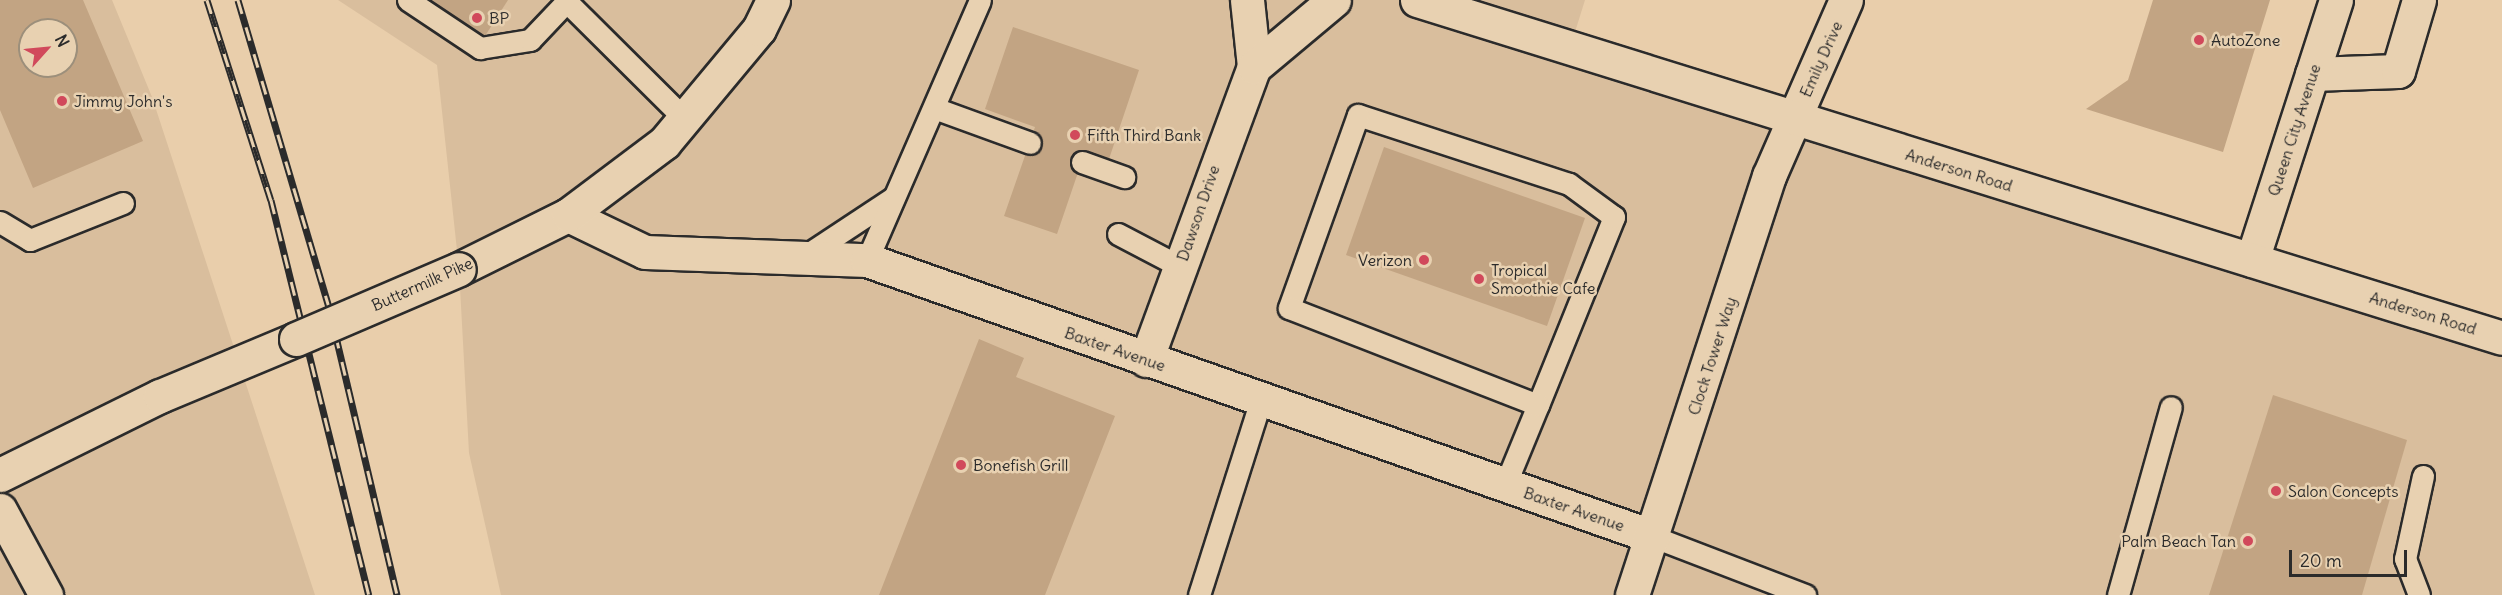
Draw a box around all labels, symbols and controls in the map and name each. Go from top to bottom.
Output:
place label: BP [489,8,509,28]
marker: BP [470,11,484,25]
north arrow [18,18,78,78]
street label: Emily Drive [1796,18,1846,100]
place label: AutoZone [2211,30,2280,50]
text: N [51,31,74,50]
marker: AutoZone [2192,33,2206,47]
street label: Queen City Avenue [2264,62,2324,198]
place label: Jimmy John's [74,91,172,111]
marker: Jimmy John's [55,94,69,108]
place label: Fifth Third Bank [1087,125,1201,145]
marker: Fifth Third Bank [1068,128,1082,142]
street label: Anderson Road [1903,145,2015,195]
street label: Dawson Drive [1173,162,1223,264]
place label: Verizon [1358,250,1412,270]
street label: Buttermilk Pike [368,253,476,315]
marker: Verizon [1417,253,1431,267]
place label: Tropical Smoothie Cafe [1491,260,1595,298]
marker: Tropical Smoothie Cafe [1472,272,1486,286]
street label: Anderson Road [2367,288,2479,338]
street label: Clock Tower Way [1684,294,1740,418]
street label: Baxter Avenue [1062,323,1168,375]
place label: Bonefish Grill [973,455,1068,475]
marker: Bonefish Grill [954,458,968,472]
place label: Salon Concepts [2288,481,2398,501]
street label: Baxter Avenue [1521,483,1627,535]
marker: Salon Concepts [2269,484,2283,498]
place label: Palm Beach Tan [2121,531,2236,551]
marker: Palm Beach Tan [2241,534,2255,548]
scale bar [2292,538,2410,576]
text: 20 m [2300,549,2342,572]

